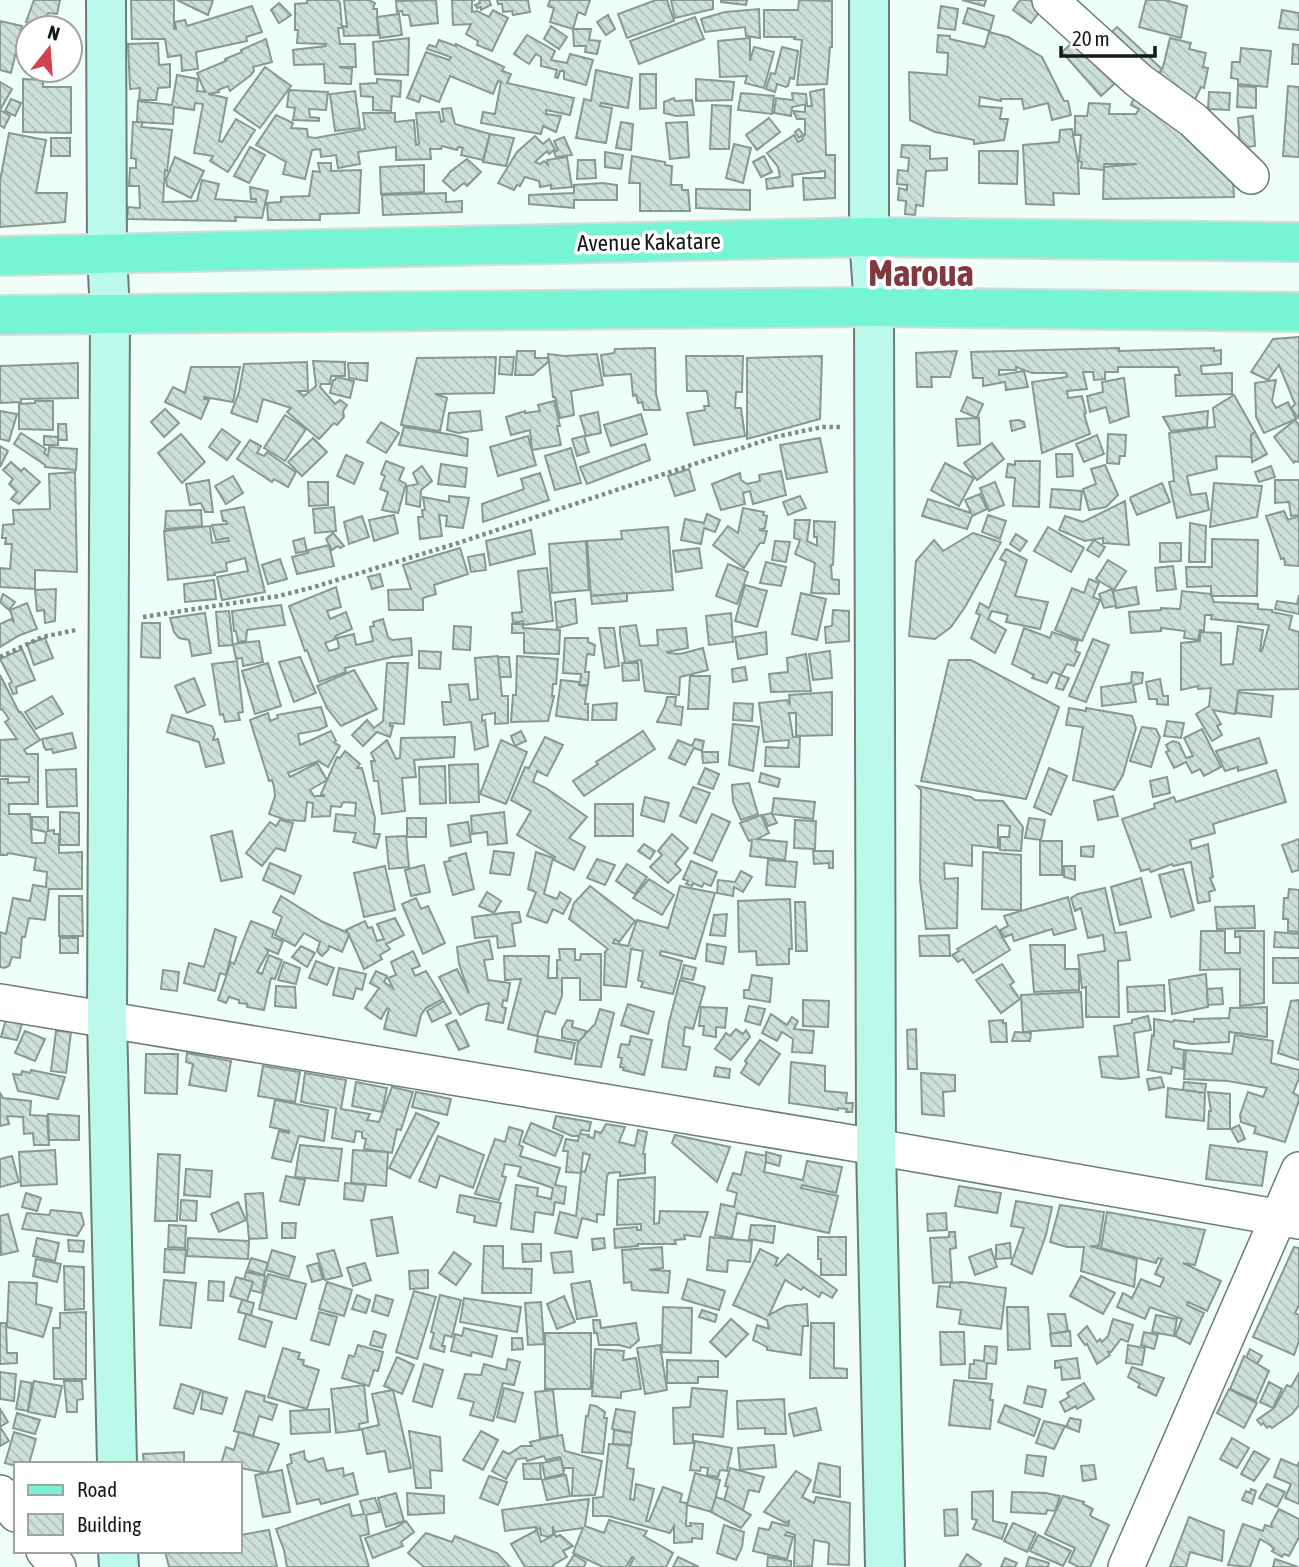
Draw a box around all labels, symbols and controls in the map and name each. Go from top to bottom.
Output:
north arrow [14,14,84,84]
scale bar [1061,14,1156,58]
text: N [45,21,63,45]
text: 20 m [1072,26,1110,50]
street label: Avenue Kakatare [577,228,721,256]
district label: Maroua [868,251,974,294]
legend [14,1462,242,1553]
text: Road [77,1477,117,1501]
text: Building [77,1512,141,1536]

